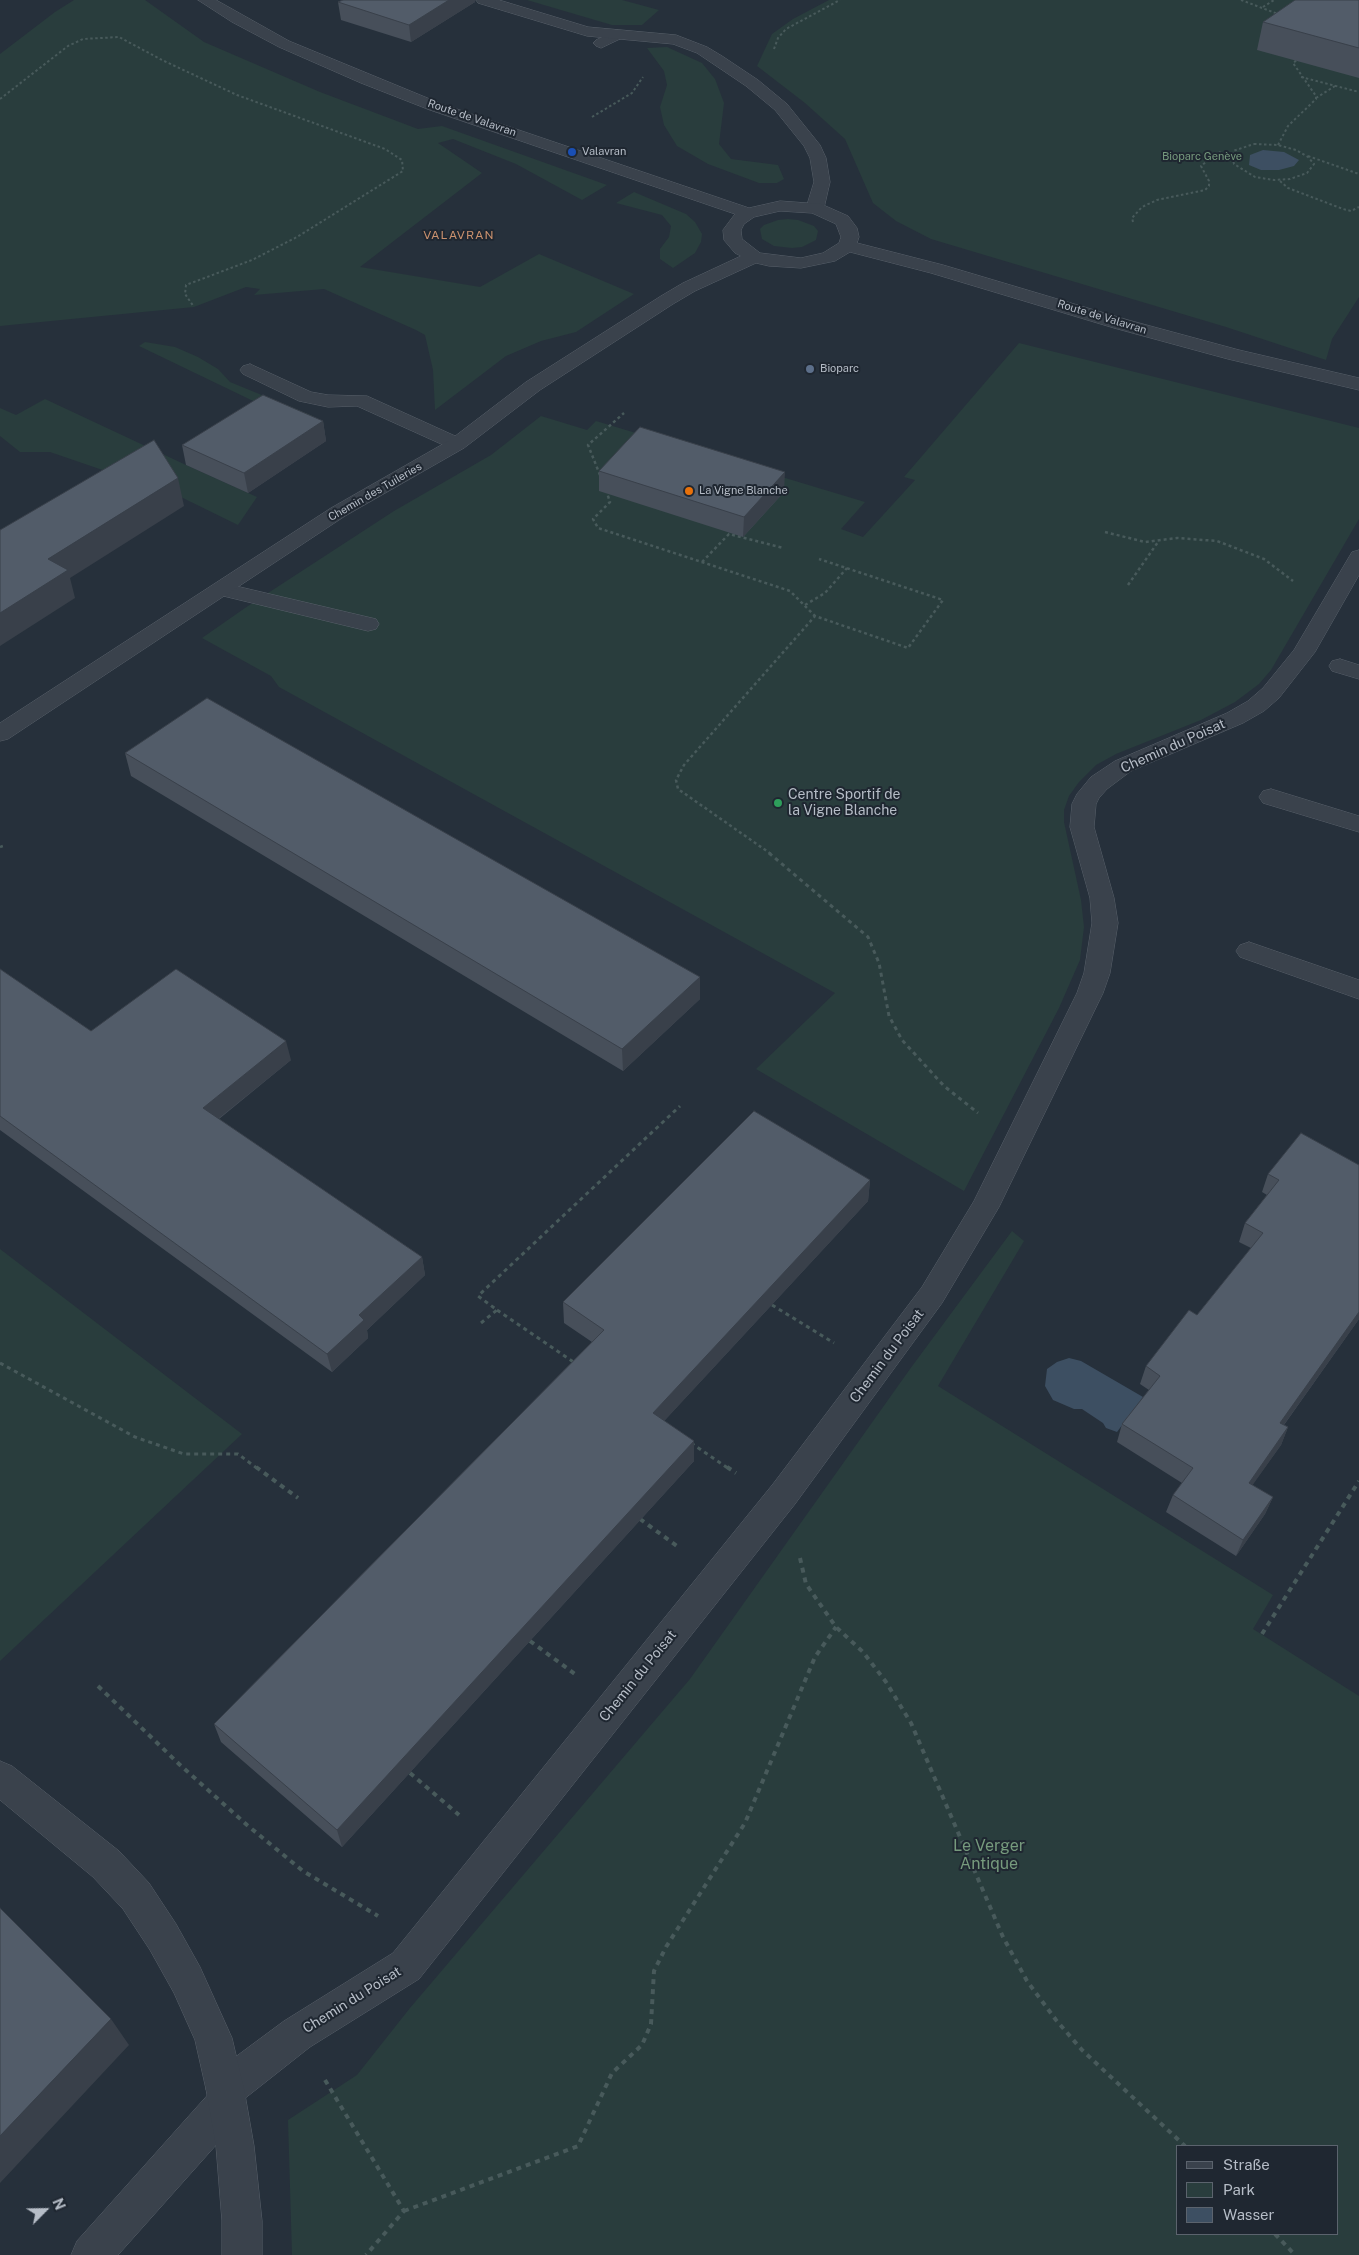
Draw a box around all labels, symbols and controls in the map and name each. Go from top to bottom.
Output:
street label: Route de Valavran [426,97,518,139]
place label: Valavran [582,145,626,159]
marker: Valavran [566,146,578,158]
park label: Bioparc Genève [1162,150,1242,164]
district label: VALAVRAN [422,228,496,242]
street label: Route de Valavran [1056,297,1148,337]
place label: Bioparc [820,362,859,376]
marker: Bioparc [804,363,816,375]
street label: Chemin des Tuileries [326,460,424,524]
place label: La Vigne Blanche [699,484,788,498]
marker: La Vigne Blanche [683,485,695,497]
street label: Chemin du Poisat [1118,715,1228,777]
place label: Centre Sportif de la Vigne Blanche [788,787,901,820]
marker: Centre Sportif de la Vigne Blanche [772,797,784,809]
street label: Chemin du Poisat [846,1306,928,1406]
street label: Chemin du Poisat [596,1627,680,1725]
park label: Le Verger Antique [953,1836,1025,1874]
street label: Chemin du Poisat [300,1963,404,2037]
legend [1176,2145,1339,2235]
text: Straße [1223,2156,1270,2173]
text: Park [1223,2181,1255,2198]
north arrow [20,2185,70,2235]
text: N [49,2196,68,2212]
text: Wasser [1223,2206,1274,2223]

